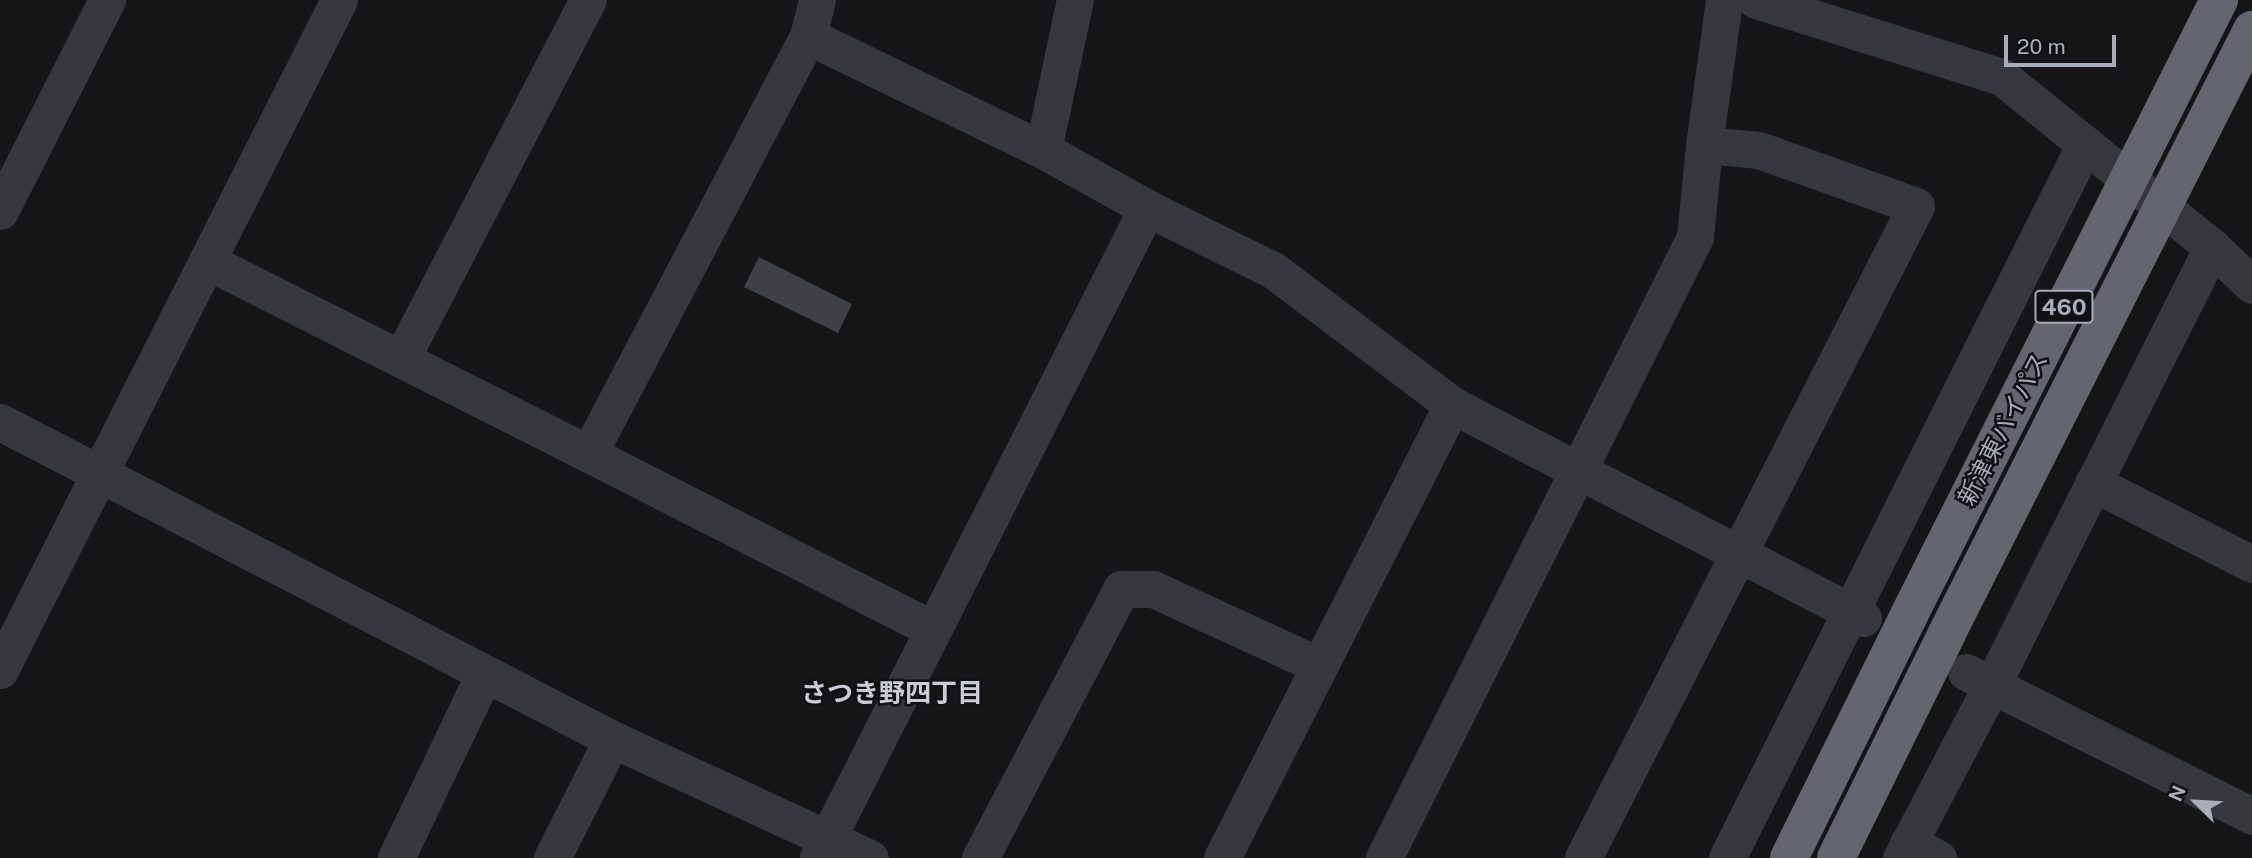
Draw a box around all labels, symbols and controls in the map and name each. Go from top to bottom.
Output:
scale bar [2007,21,2119,65]
text: 20 m [2017,34,2066,59]
road number: 460 [2034,288,2094,326]
street label: 新津東バイパス [1952,348,2054,510]
district label: さつき野四丁目 [801,677,983,709]
north arrow [2161,767,2231,837]
text: N [2164,782,2190,805]

